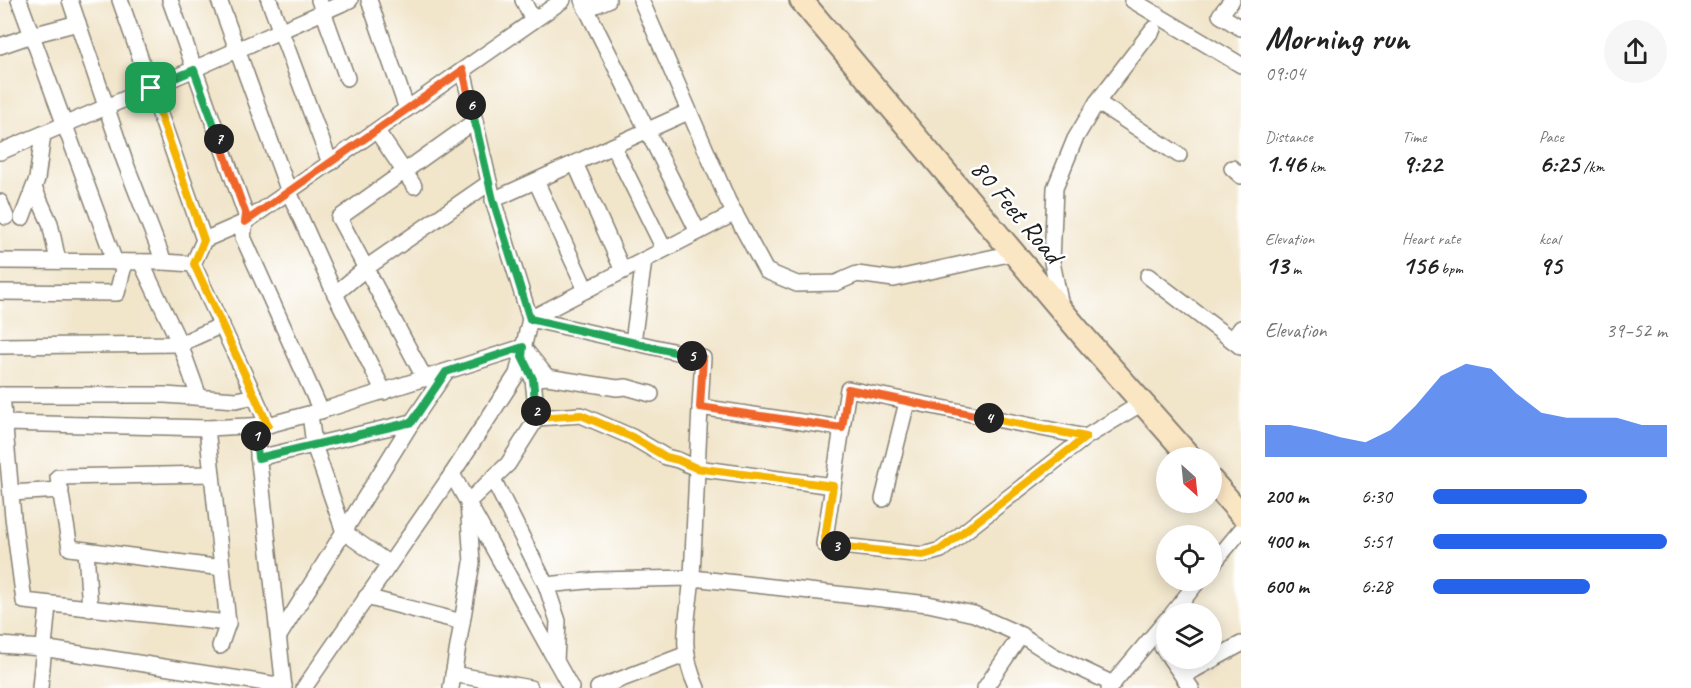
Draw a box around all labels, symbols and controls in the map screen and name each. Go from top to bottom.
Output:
text: Morning run [1265,17,1409,59]
button: share [1604,20,1667,83]
text: 09:04 [1265,61,1305,86]
pin [125,62,176,113]
icon: arrive [134,71,167,104]
pin: 6 [456,90,486,120]
text: 6 [467,95,475,115]
pin: 7 [204,124,234,154]
text: Distance [1265,127,1313,147]
text: Time [1402,127,1426,147]
text: Pace [1539,127,1564,147]
text: 7 [215,129,223,149]
text: 1.46 [1265,147,1306,180]
text: 9:22 [1402,147,1442,180]
text: 6:25 [1539,147,1579,180]
street label: 80 Feet Road [963,152,1073,273]
text: km [1306,157,1325,177]
text: /km [1579,157,1604,177]
text: Elevation [1265,229,1314,249]
text: Heart rate [1402,229,1460,249]
text: kcal [1539,229,1560,249]
text: 13 [1265,249,1288,282]
text: 156 [1402,249,1437,282]
text: 95 [1539,249,1562,282]
text: m [1288,259,1301,279]
text: bpm [1437,259,1463,279]
text: Elevation [1265,318,1327,343]
text: 39–52 m [1606,318,1667,343]
pin: 5 [677,341,707,371]
text: 5 [689,346,695,366]
pin: 2 [521,396,551,426]
text: 2 [532,401,540,421]
pin: 4 [974,403,1004,433]
text: 4 [985,408,993,428]
pin: 1 [241,421,271,451]
text: 1 [252,426,260,446]
north arrow [1156,447,1222,513]
map controls [1156,447,1222,669]
text: 200 m [1265,484,1308,509]
text: 6:30 [1361,484,1392,509]
button: locate [1156,525,1222,591]
text: 400 m [1265,529,1308,554]
text: 5:51 [1361,529,1392,554]
pin: 3 [821,531,851,561]
text: 3 [832,536,840,556]
text: 600 m [1265,574,1309,599]
text: 6:28 [1361,574,1392,599]
button: layers [1156,603,1222,669]

